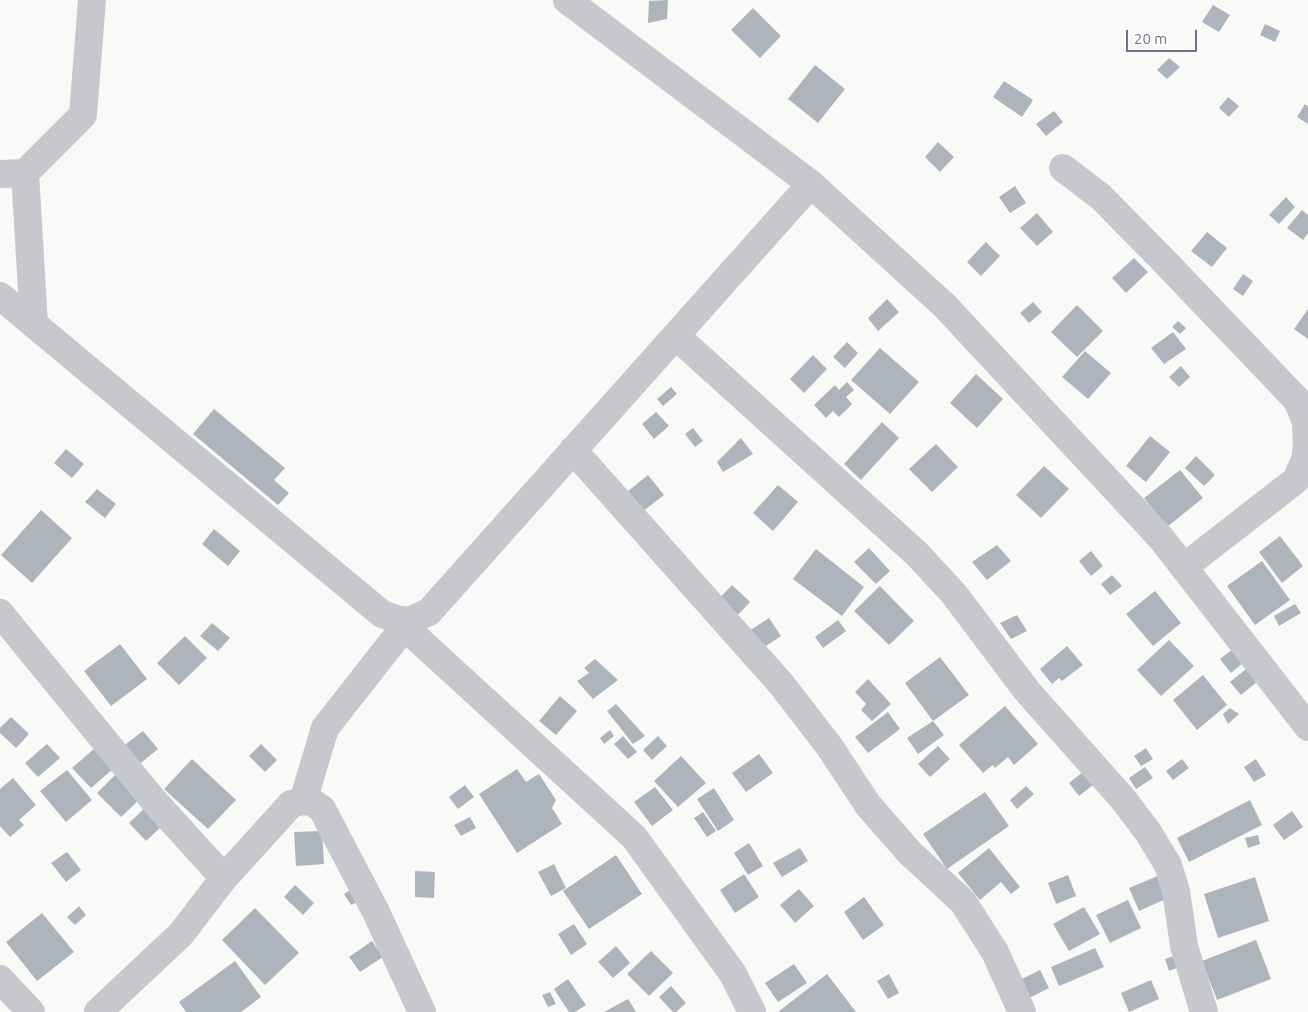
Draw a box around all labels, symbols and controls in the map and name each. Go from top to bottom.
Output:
scale bar [1128,20,1199,52]
text: 20 m [1134,30,1167,47]

